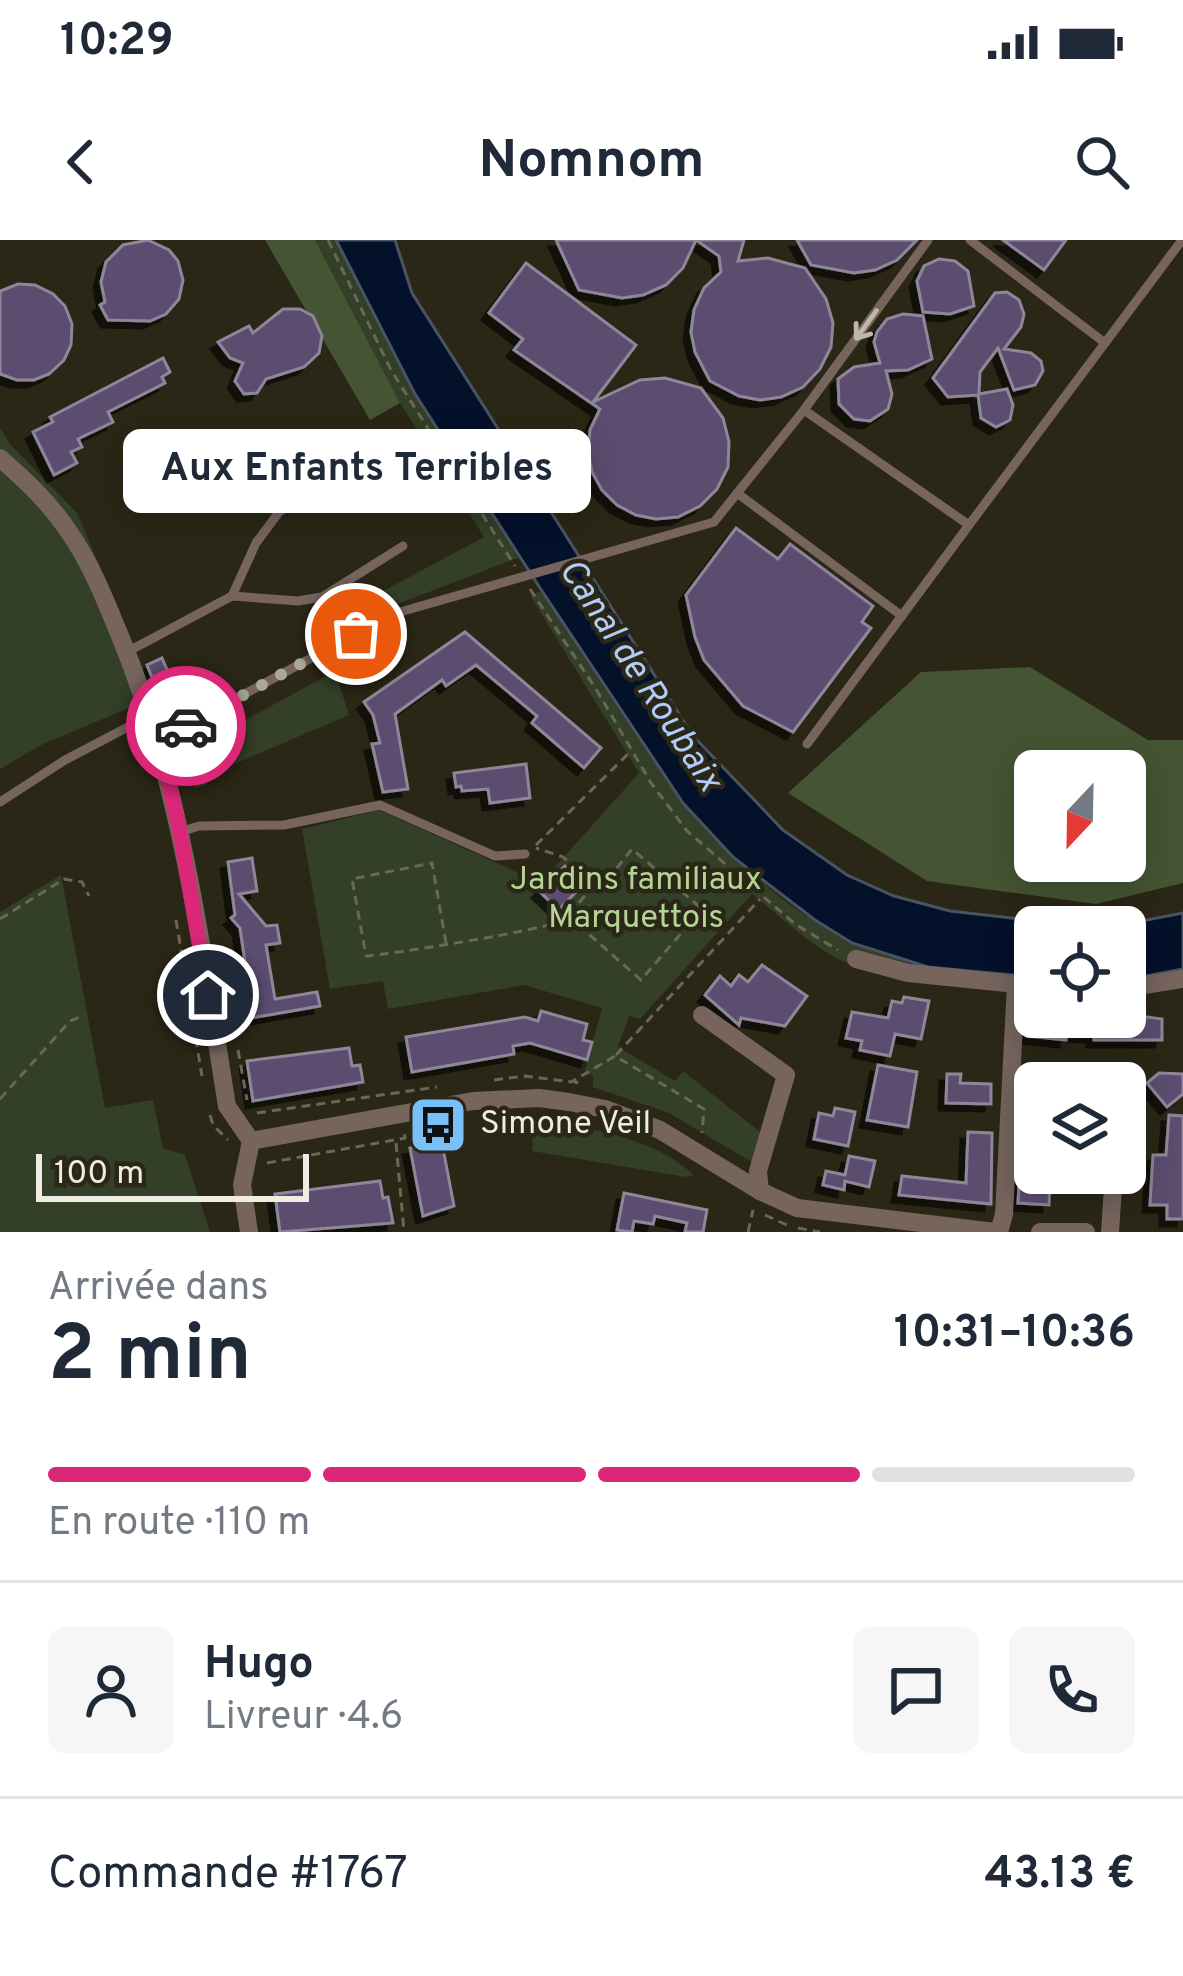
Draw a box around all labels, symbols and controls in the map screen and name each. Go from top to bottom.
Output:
text: 10:29 [60,14,174,71]
text: Nomnom [478,128,705,197]
icon: back [48,129,114,195]
icon: search [1069,129,1135,195]
one-way arrow [854,308,879,341]
callout: Aux Enfants Terribles [122,430,590,514]
text: Aux Enfants Terribles [161,446,553,495]
water label: Canal de Roubaix [547,551,732,803]
pin [305,583,407,685]
icon: bag [323,601,389,667]
courier [126,666,246,786]
icon: car [153,693,219,759]
north arrow [1014,750,1146,882]
map controls [1014,750,1146,1194]
park label: Jardins familiaux Marquettois [510,860,762,940]
button: locate [1014,906,1146,1038]
pin [157,944,259,1046]
icon: home [175,962,241,1028]
button: layers [1014,1062,1146,1194]
bus stop icon: Simone Veil [407,1094,469,1156]
place label: Simone Veil [480,1104,651,1146]
scale bar [36,1148,309,1201]
text: 100 m [54,1154,144,1196]
text: Arrivée dans [48,1265,268,1314]
text: 10:31–10:36 [894,1306,1135,1363]
text: 2 min [48,1309,252,1408]
text: En route · 110 m [48,1500,310,1549]
button: person [48,1627,174,1753]
button: chat [853,1627,979,1753]
button: phone [1009,1627,1135,1753]
text: Hugo [204,1637,314,1694]
text: Livreur · 4.6 [204,1694,403,1743]
text: Commande #1767 [48,1847,408,1904]
text: 43.13 € [984,1847,1135,1904]

